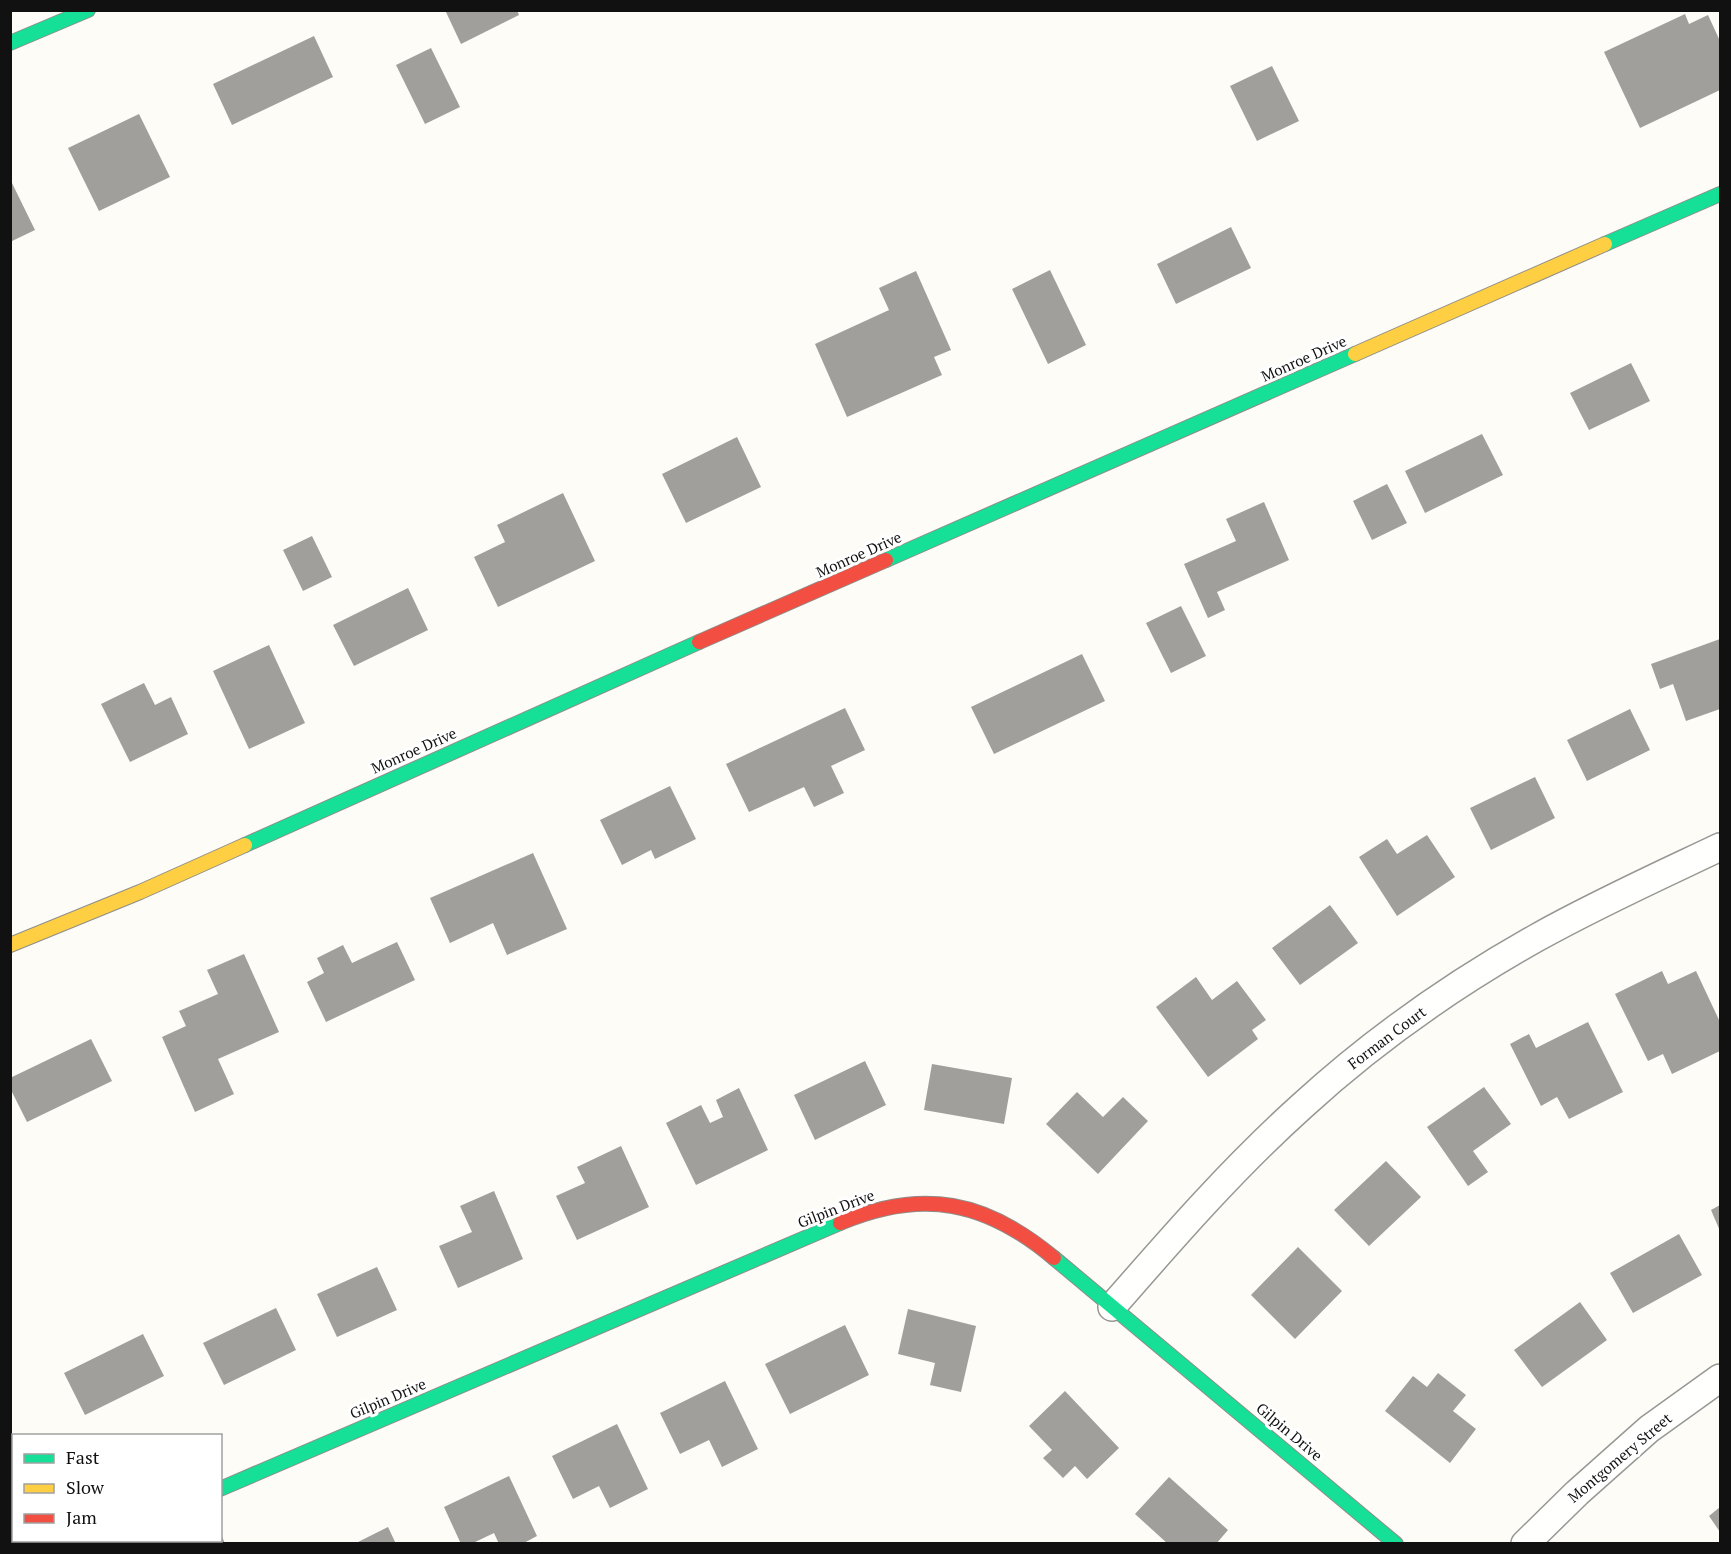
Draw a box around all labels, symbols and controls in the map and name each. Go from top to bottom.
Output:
street label: Monroe Drive [1258,330,1349,386]
street label: Monroe Drive [813,526,904,582]
street label: Monroe Drive [368,722,459,778]
street label: Forman Court [1343,1001,1430,1073]
street label: Gilpin Drive [794,1184,877,1232]
street label: Gilpin Drive [347,1373,429,1423]
street label: Gilpin Drive [1252,1398,1327,1465]
street label: Montgomery Street [1563,1408,1676,1507]
legend [12,1434,222,1542]
text: Fast [66,1445,100,1469]
text: Slow [66,1475,105,1499]
text: Jam [66,1505,97,1529]

